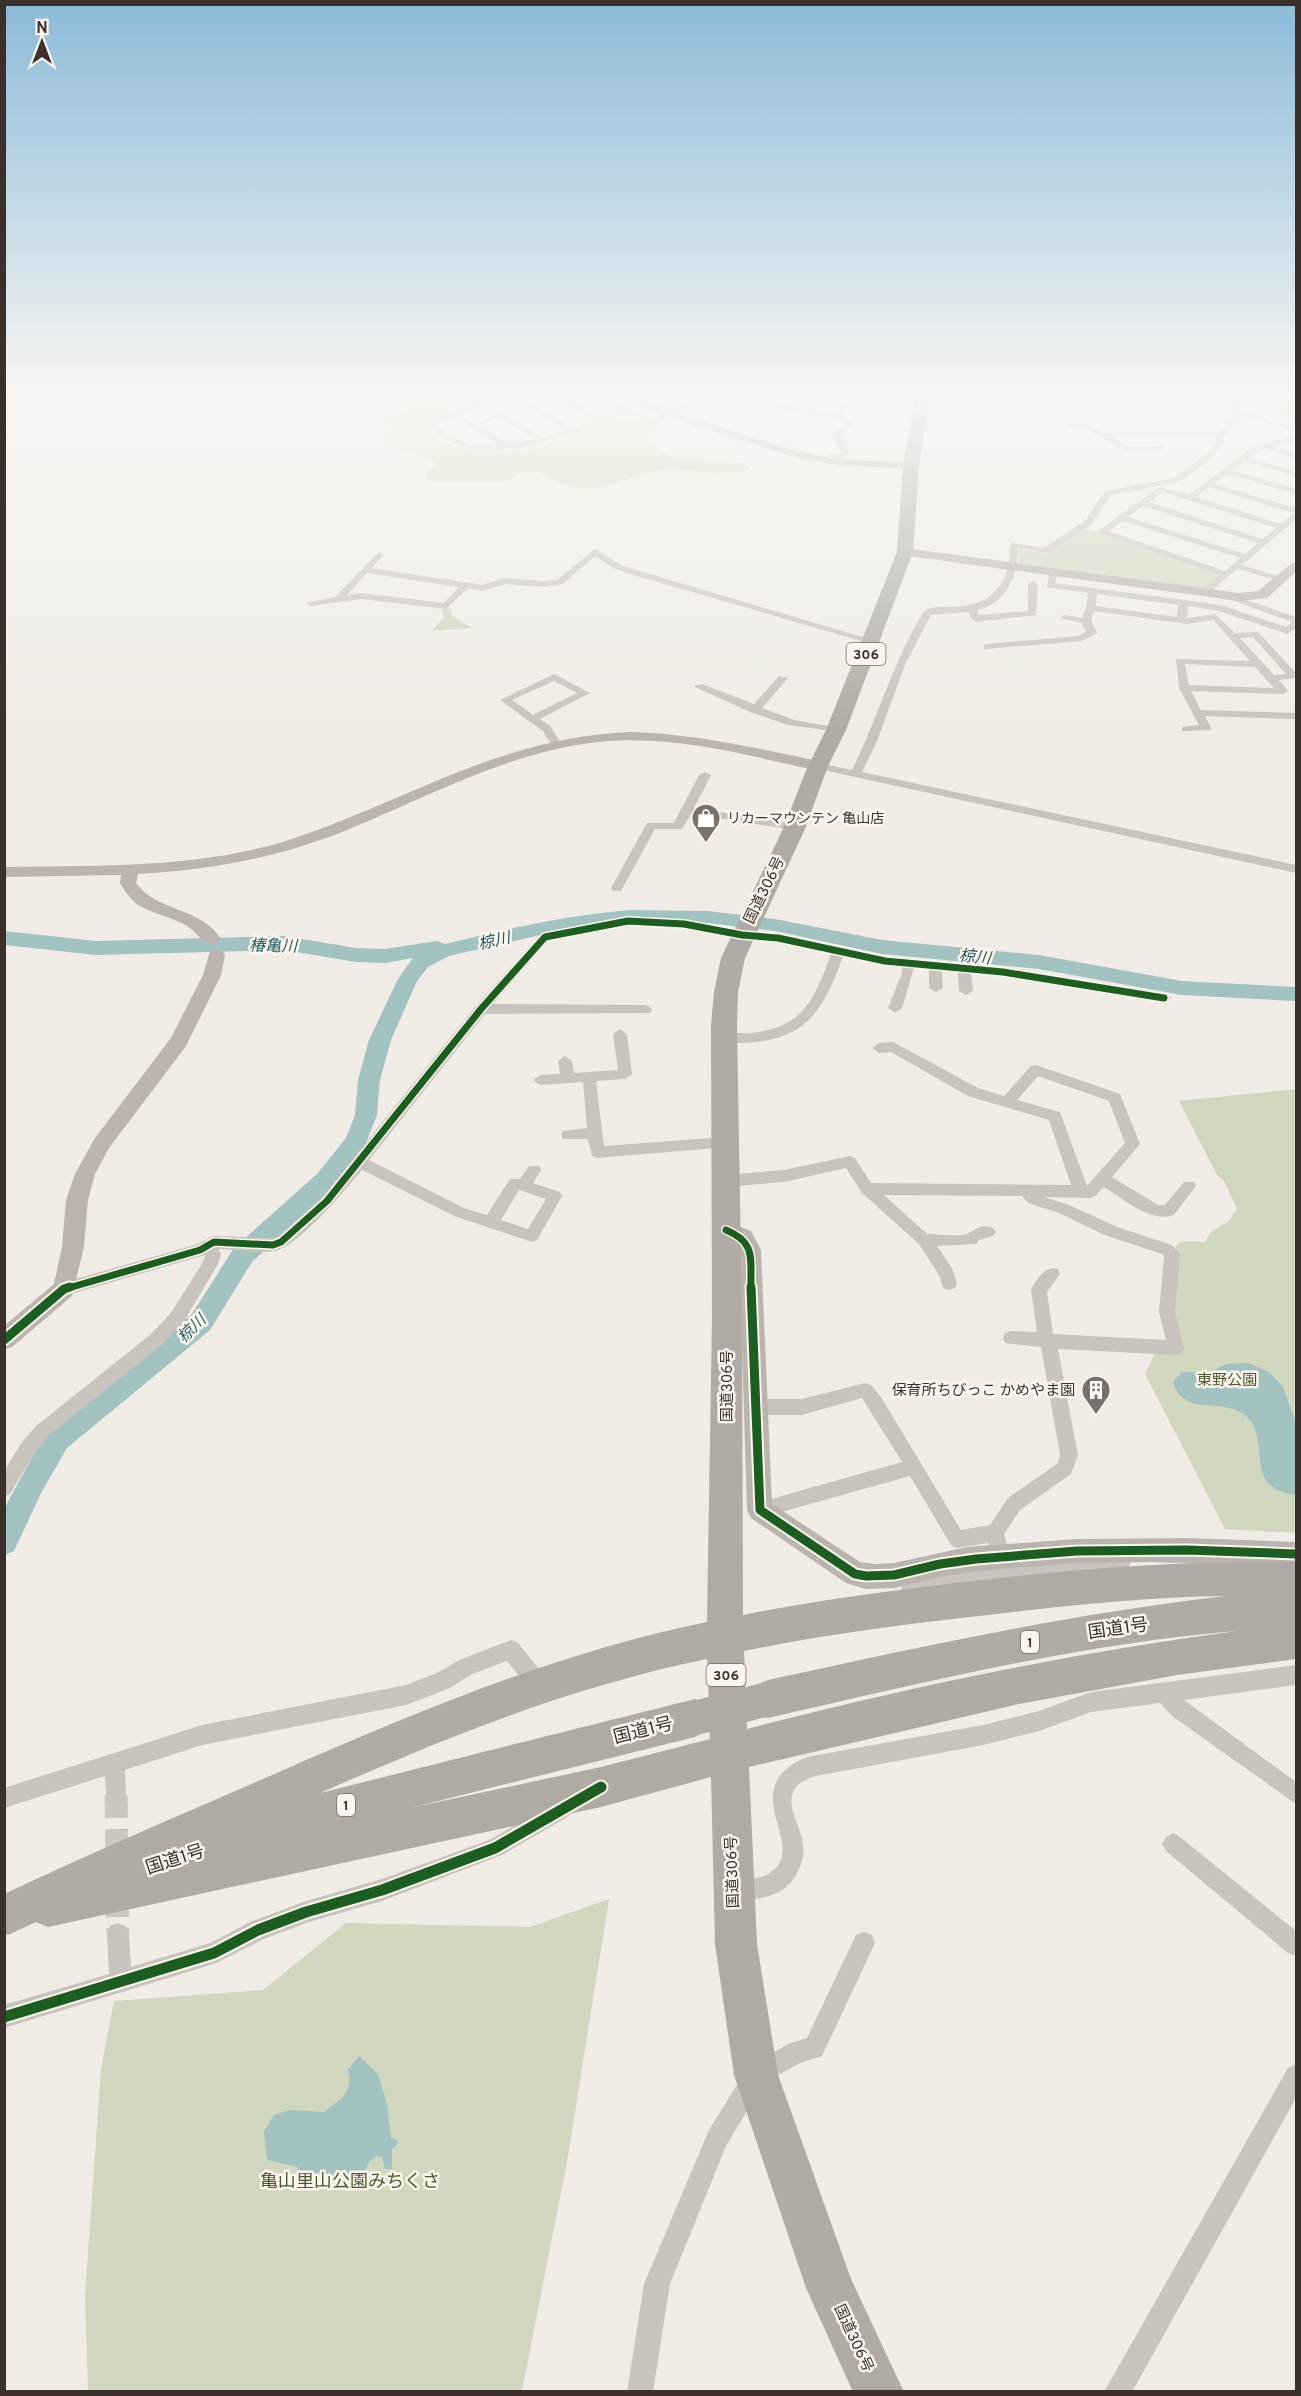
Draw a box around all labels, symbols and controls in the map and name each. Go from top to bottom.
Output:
north arrow [12,12,72,72]
text: N [36,19,48,39]
road number: 306 [846,643,886,665]
shop icon: リカーマウンテン 亀山店 [690,802,722,844]
place label: リカーマウンテン 亀山店 [727,811,884,828]
street label: 国道306号 [741,854,790,927]
water label: 椋川 [477,928,514,955]
water label: 椿亀川 [249,937,299,957]
water label: 椋川 [958,946,994,970]
water label: 椋川 [174,1310,212,1348]
street label: 国道306号 [719,1350,738,1422]
park label: 東野公園 [1197,1372,1257,1391]
building icon: 保育所ちびっこ かめやま園 [1080,1374,1112,1416]
place label: 保育所ちびっこ かめやま園 [891,1382,1075,1401]
street label: 国道1号 [1087,1614,1150,1645]
road number: 1 [1021,1631,1039,1653]
road number: 306 [706,1664,746,1686]
street label: 国道1号 [611,1713,676,1750]
road number: 1 [337,1794,355,1816]
street label: 国道306号 [723,1835,744,1908]
street label: 国道1号 [143,1840,208,1881]
park label: 亀山里山公園みちくさ [260,2171,440,2194]
street label: 国道306号 [829,2302,877,2375]

